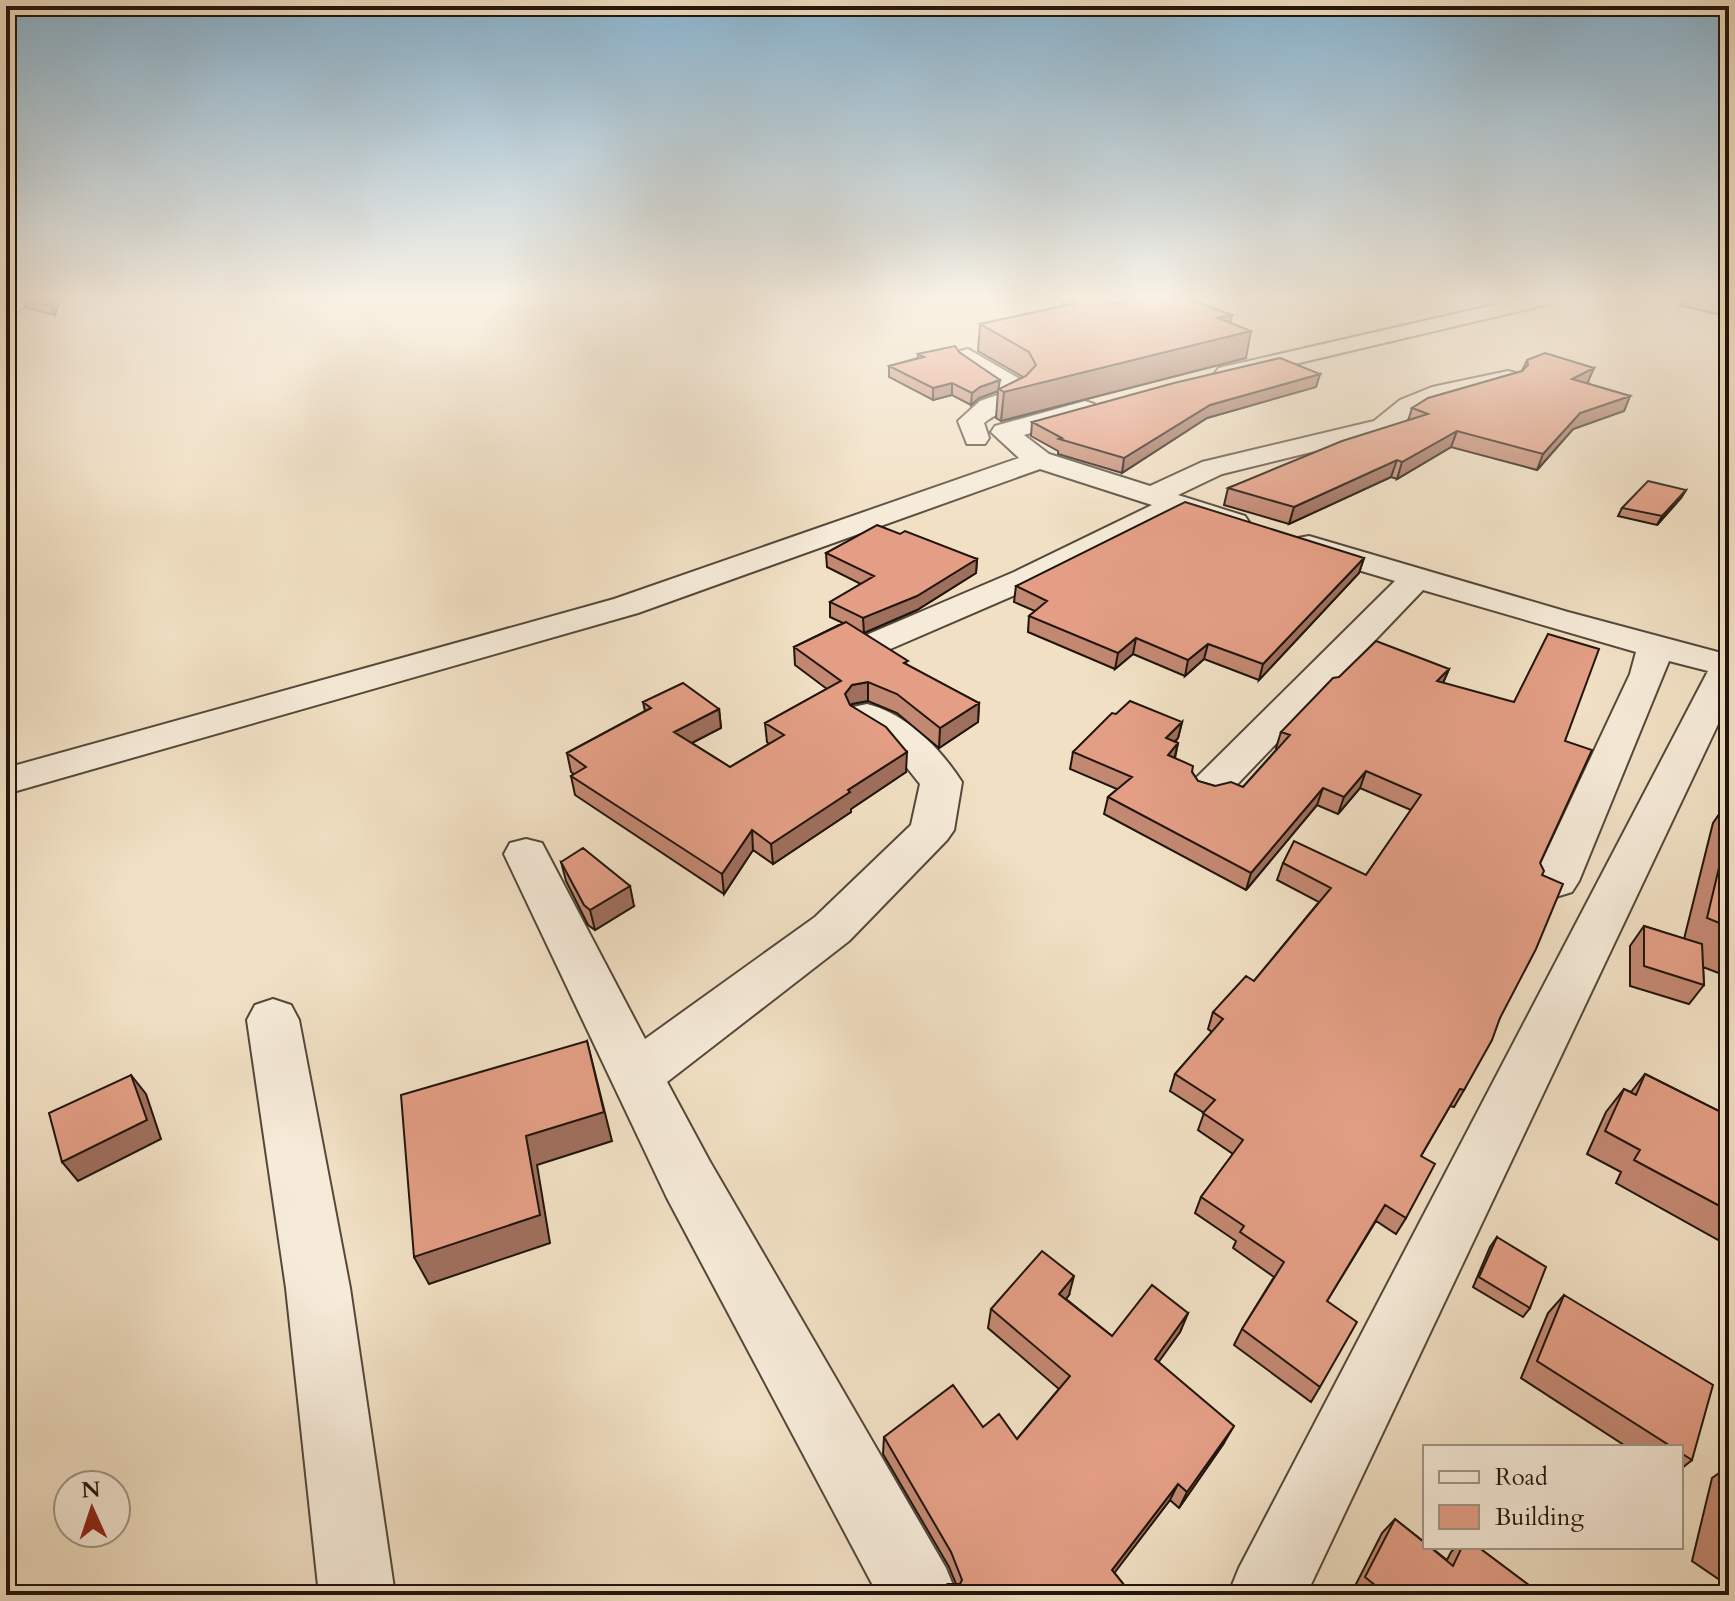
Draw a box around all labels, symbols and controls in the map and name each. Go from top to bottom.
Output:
legend [1423,1445,1683,1549]
text: Road [1495,1461,1548,1494]
north arrow [52,1469,132,1549]
text: N [81,1475,101,1506]
text: Building [1495,1501,1585,1534]

